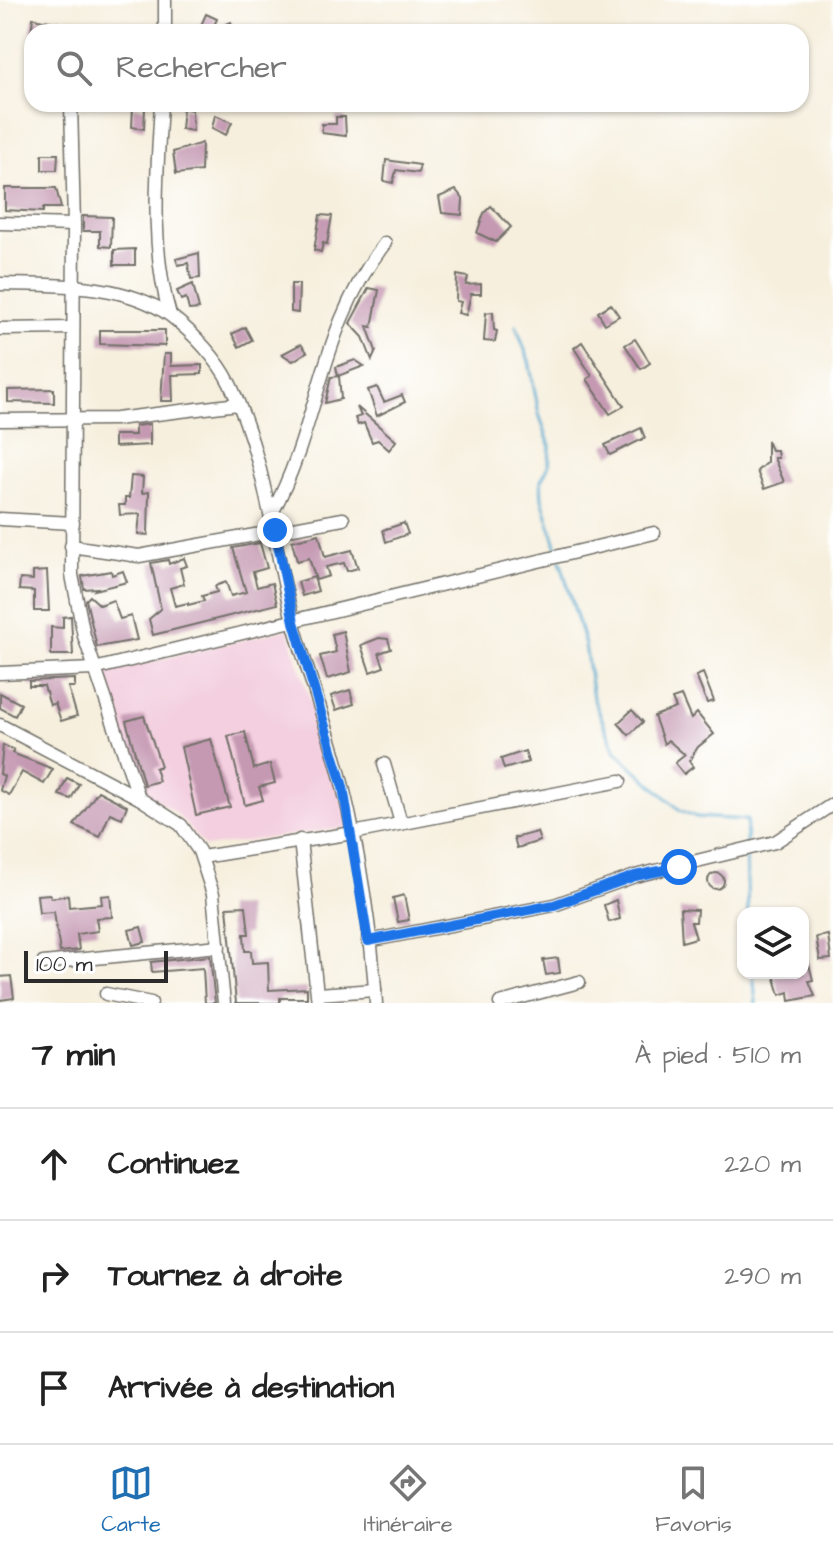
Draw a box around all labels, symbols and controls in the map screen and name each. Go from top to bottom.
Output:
search box [24,24,809,112]
icon: search [52,46,96,90]
text: Rechercher [116,47,287,89]
route end [257,512,293,548]
route start [661,849,697,885]
map controls [737,907,809,979]
button: layers [737,907,809,979]
scale bar [24,947,168,983]
text: 100 m [36,949,93,980]
text: 7 min [32,1031,115,1079]
text: À pied · 510 m [635,1037,801,1073]
icon: ahead [32,1142,76,1186]
text: Continuez [108,1143,239,1185]
text: 220 m [724,1146,801,1182]
icon: right [32,1254,76,1298]
text: Tournez à droite [108,1255,342,1297]
text: 290 m [724,1258,801,1294]
icon: arrive [32,1366,76,1410]
text: Arrivée à destination [108,1367,394,1409]
tab: Carte [101,1461,161,1540]
tab: Itinéraire [363,1461,453,1540]
tab: Favoris [655,1461,732,1540]

